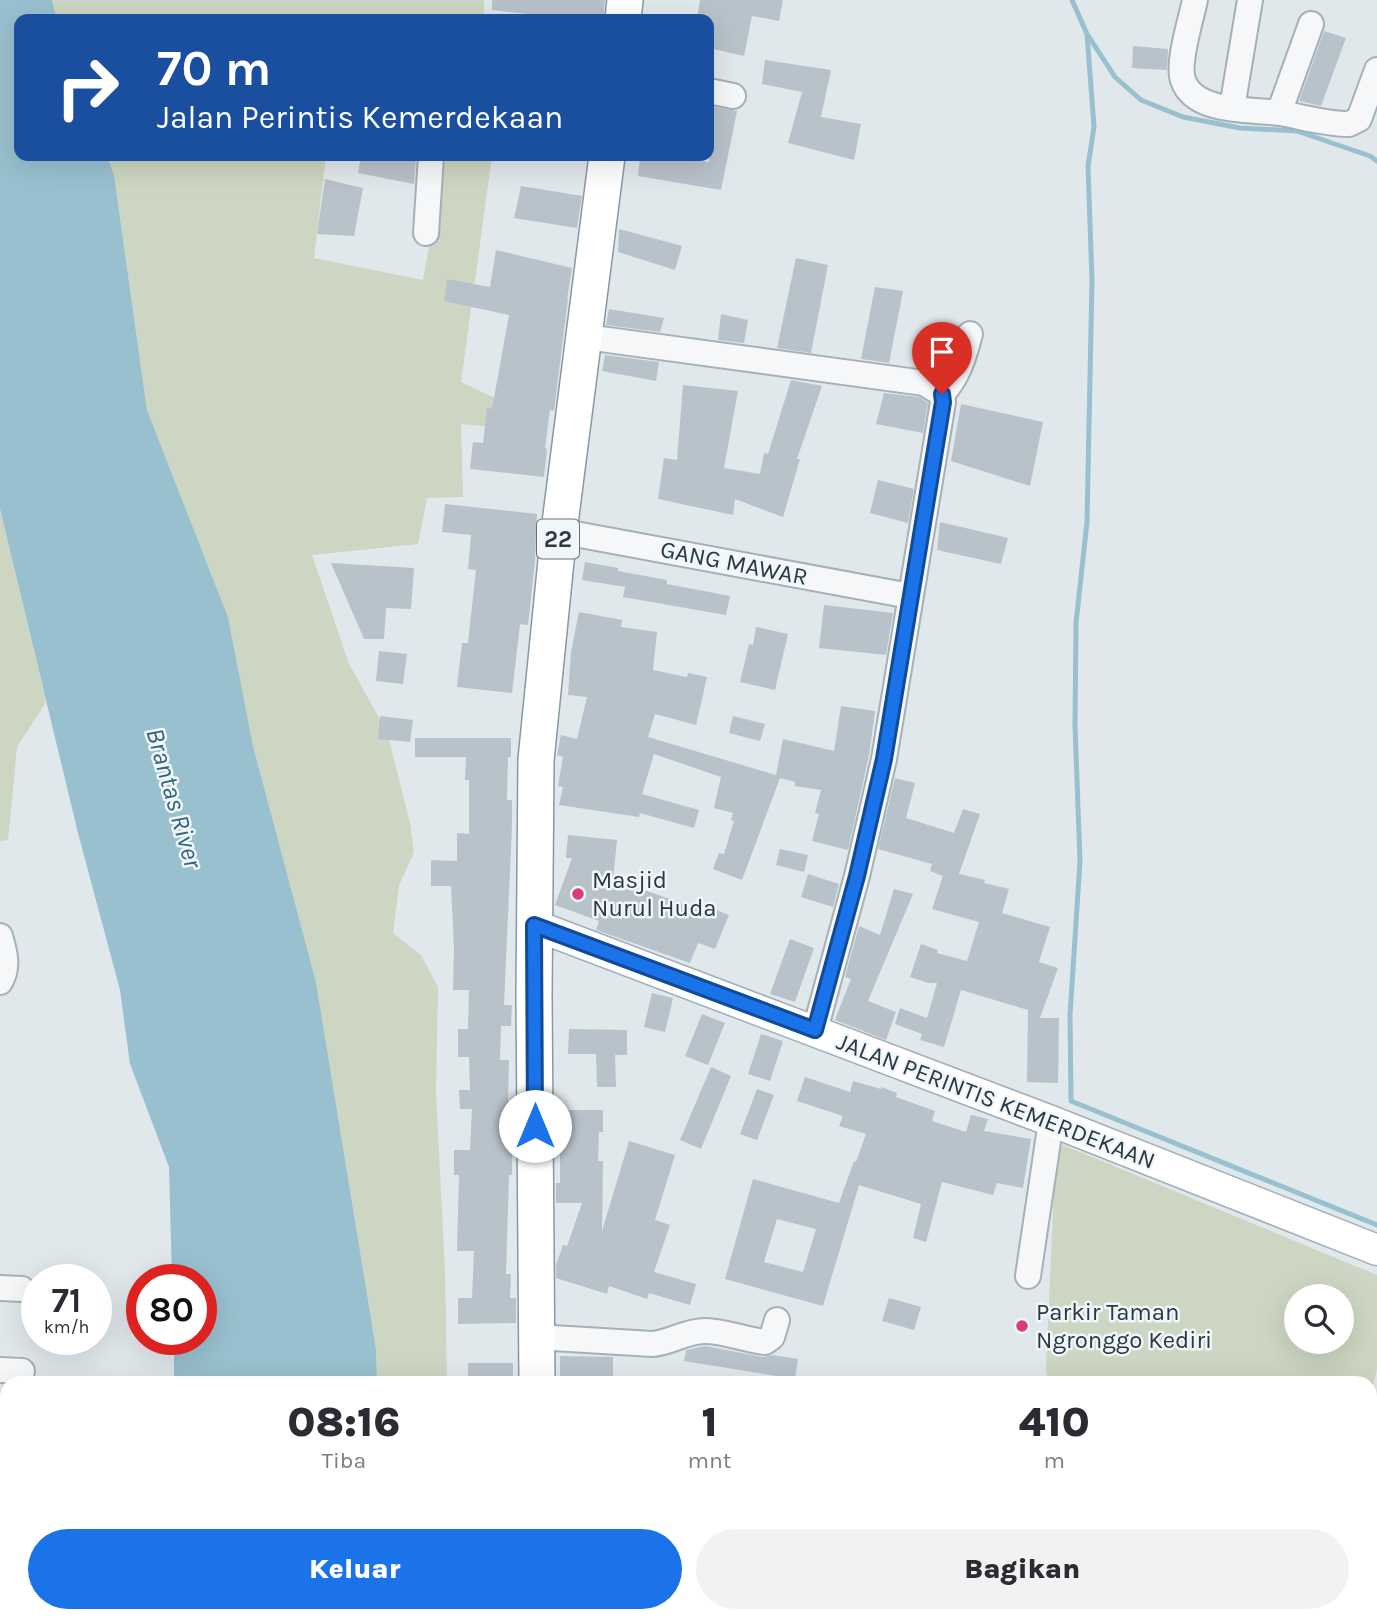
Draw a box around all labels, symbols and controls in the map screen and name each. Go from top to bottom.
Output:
text: 70 m [157,40,271,97]
icon: right [42,42,133,133]
text: Jalan Perintis Kemerdekaan [157,99,563,136]
pin [912,322,972,394]
icon: arrive [923,333,961,371]
road number: 22 [537,520,579,558]
street label: GANG MAWAR [658,535,810,591]
water label: Brantas River [139,724,209,873]
place label: Masjid Nurul Huda [592,866,717,922]
marker: Masjid Nurul Huda [570,886,586,902]
street label: JALAN PERINTIS KEMERDEKAAN [833,1027,1159,1175]
position arrow [498,1089,572,1163]
speed limit sign: 80 [126,1264,217,1355]
text: 71 [52,1280,81,1321]
map controls [1284,1284,1354,1354]
button: search [1284,1284,1354,1354]
place label: Parkir Taman Ngronggo Kediri [1036,1298,1212,1354]
text: km/h [44,1316,89,1338]
marker: Parkir Taman Ngronggo Kediri [1014,1318,1030,1334]
text: 08:16 [287,1397,400,1447]
text: 1 [701,1397,718,1447]
text: 410 [1019,1397,1090,1447]
text: Tiba [321,1447,366,1474]
text: mnt [687,1447,732,1474]
text: m [1043,1447,1065,1474]
button: Keluar [28,1529,682,1609]
button: Bagikan [696,1529,1349,1609]

